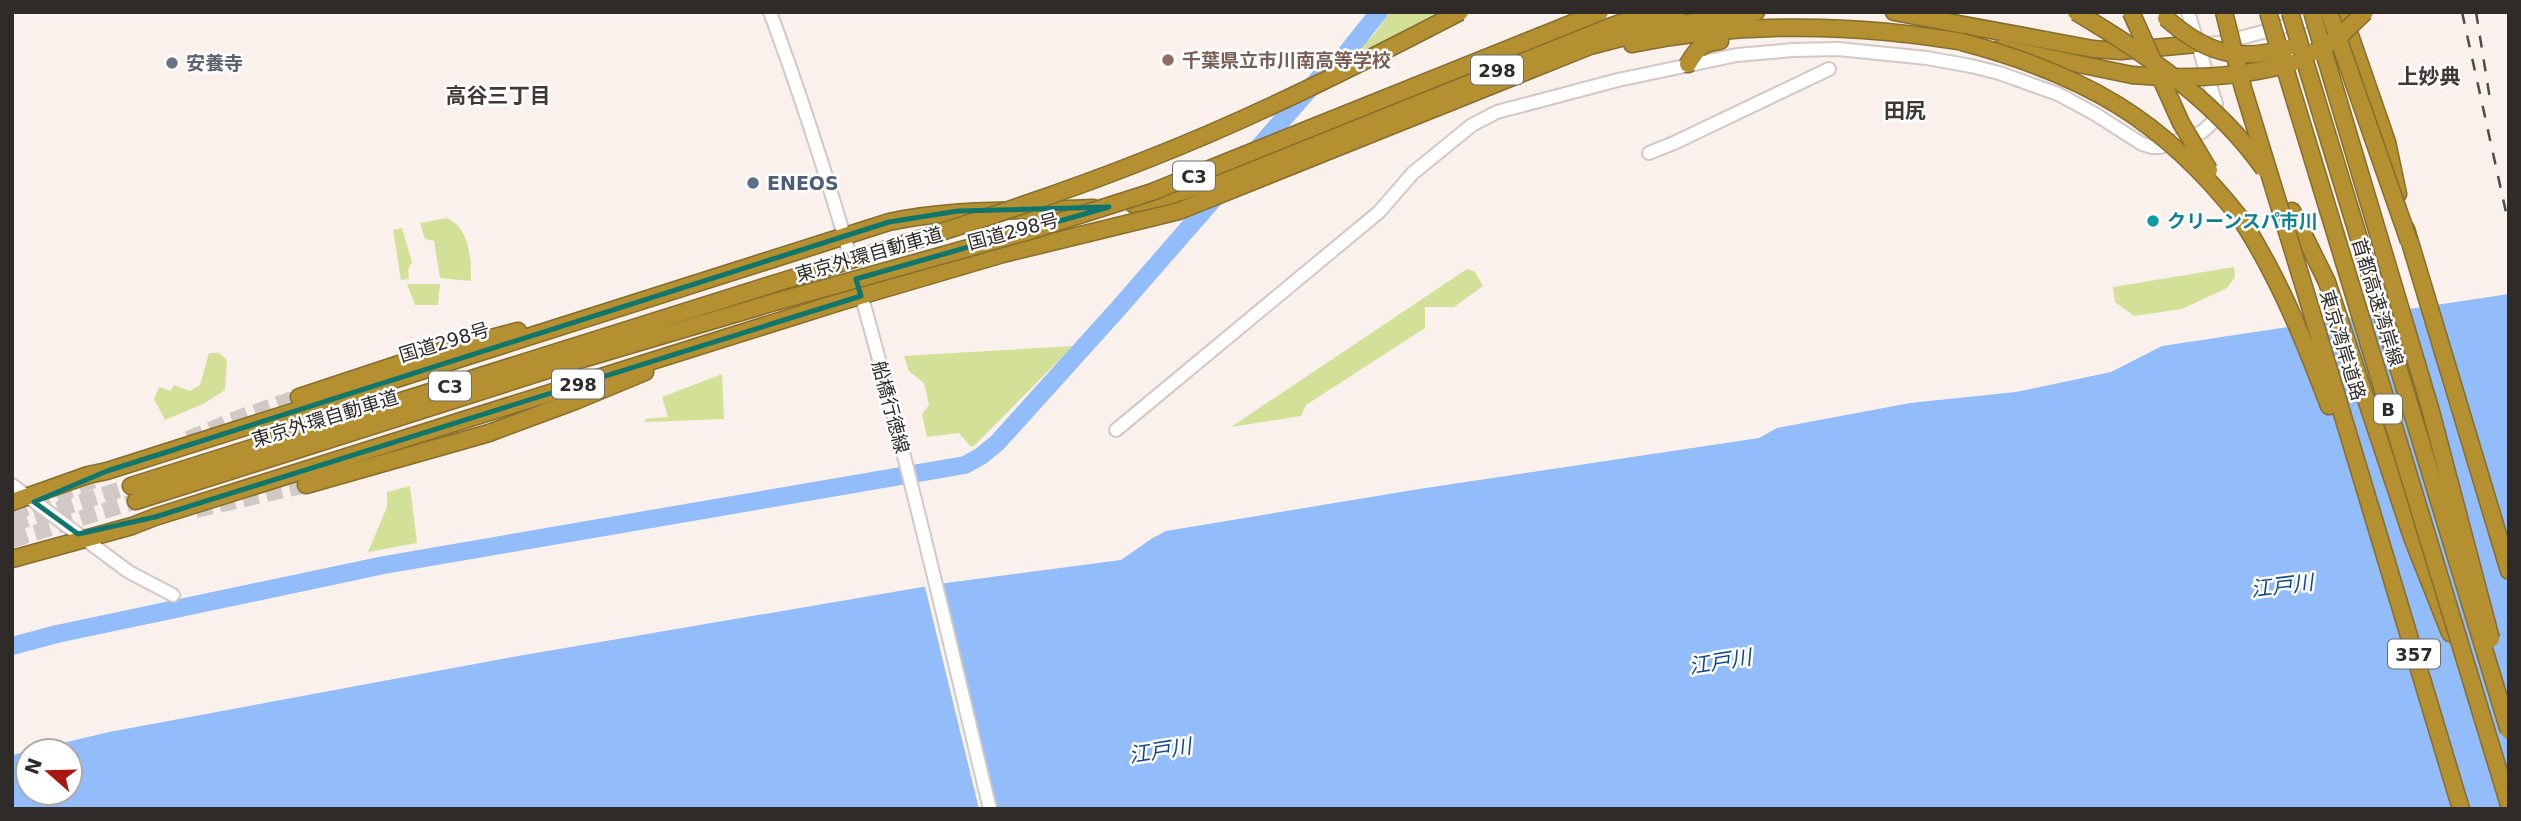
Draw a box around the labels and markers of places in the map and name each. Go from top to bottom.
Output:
place label: 千葉県立市川南高等学校 [1182,49,1391,71]
place label: 安養寺 [186,52,243,74]
marker: 千葉県立市川南高等学校 [1160,52,1176,68]
marker: 安養寺 [164,55,180,71]
place label: ENEOS [767,172,839,194]
marker: ENEOS [745,175,761,191]
place label: クリーンスパ市川 [2167,210,2318,232]
marker: クリーンスパ市川 [2145,213,2161,229]

